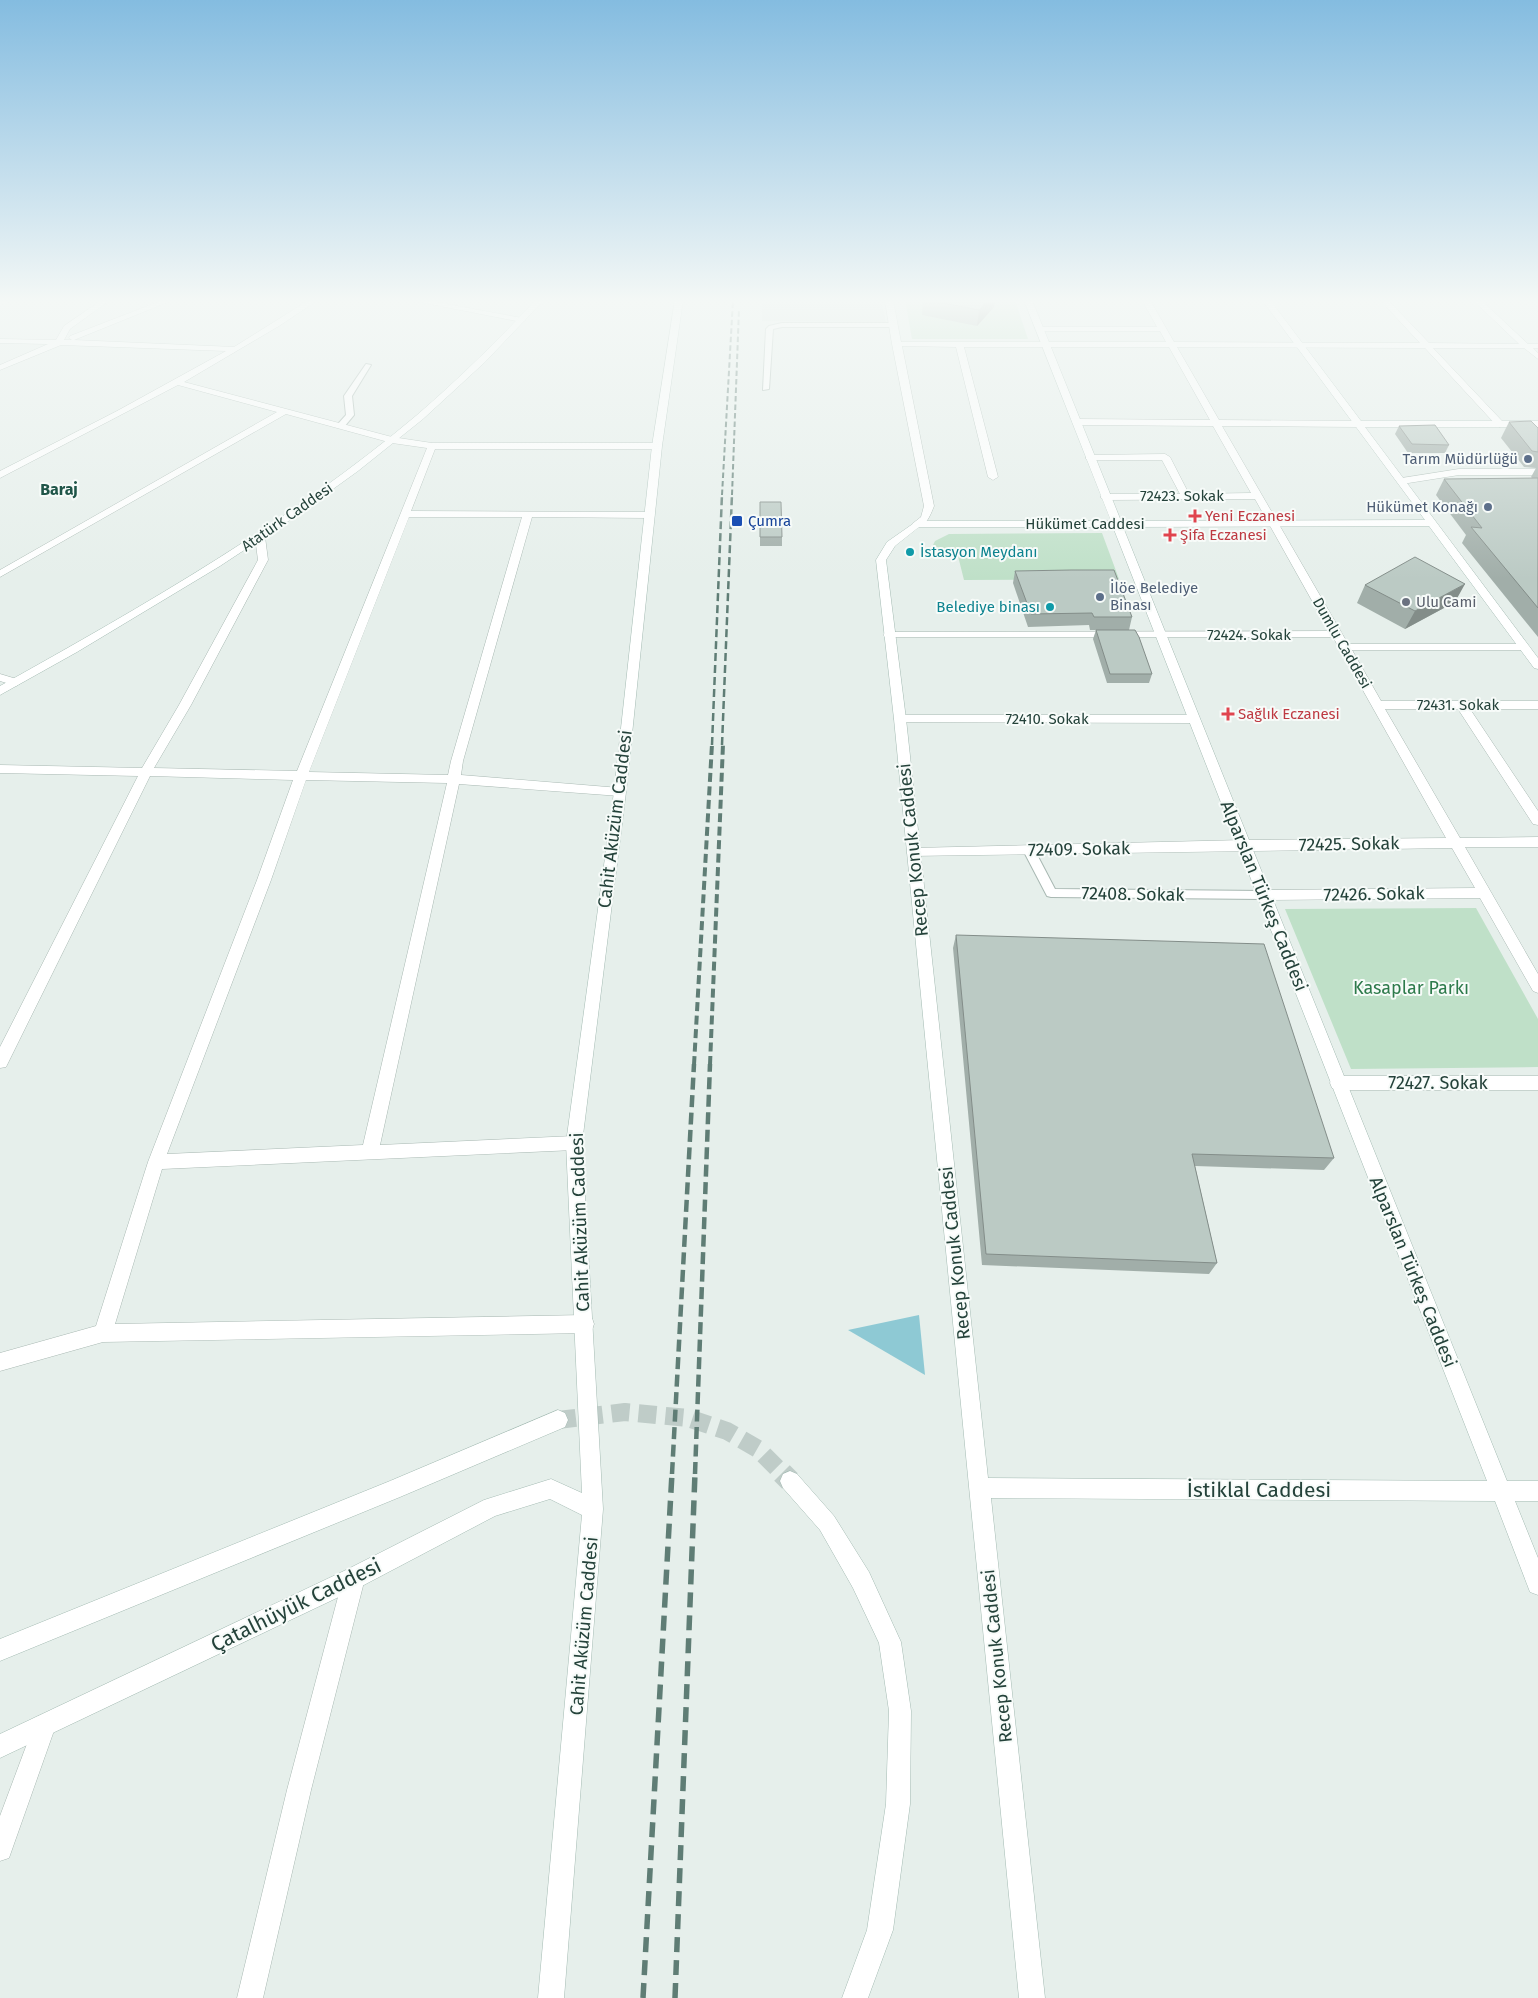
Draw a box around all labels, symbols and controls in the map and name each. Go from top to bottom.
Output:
place label: Tarım Müdürlüğü [1403,450,1518,468]
marker: Tarım Müdürlüğü [1522,453,1534,465]
street label: Atatürk Caddesi [238,479,336,555]
district label: Baraj [40,480,78,499]
street label: 72423. Sokak [1140,487,1224,505]
place label: Hükümet Konağı [1366,498,1478,516]
marker: Hükümet Konağı [1482,501,1494,513]
place label: Yeni Eczanesi [1205,507,1295,525]
marker: Yeni Eczanesi [1189,510,1201,522]
place label: Çumra [748,512,791,530]
marker: Çumra [730,514,744,528]
street label: Hükümet Caddesi [1025,515,1145,533]
place label: Şifa Eczanesi [1180,526,1267,544]
marker: Şifa Eczanesi [1164,529,1176,541]
place label: İstasyon Meydanı [920,543,1038,561]
marker: İstasyon Meydanı [904,546,916,558]
place label: İlöe Belediye Binası [1110,579,1198,614]
marker: İlöe Belediye Binası [1094,591,1106,603]
place label: Ulu Cami [1416,593,1477,611]
street label: Dumlu Caddesi [1309,594,1375,692]
marker: Ulu Cami [1400,596,1412,608]
place label: Belediye binası [936,598,1040,616]
marker: Belediye binası [1044,601,1056,613]
street label: 72424. Sokak [1207,626,1291,644]
street label: 72431. Sokak [1417,696,1500,714]
place label: Sağlık Eczanesi [1238,705,1340,723]
marker: Sağlık Eczanesi [1222,708,1234,720]
street label: 72410. Sokak [1005,710,1089,728]
street label: Cahit Aküzüm Caddesi [593,729,637,909]
street label: Recep Konuk Caddesi [893,762,933,938]
street label: Alparslan Türkeş Caddesi [1216,797,1312,995]
street label: 72425. Sokak [1298,832,1400,856]
street label: 72409. Sokak [1028,837,1131,861]
street label: 72408. Sokak [1081,882,1185,906]
street label: 72426. Sokak [1323,882,1426,906]
park label: Kasaplar Parkı [1353,977,1469,999]
street label: 72427. Sokak [1388,1072,1489,1094]
street label: Cahit Aküzüm Caddesi [566,1132,594,1312]
street label: Recep Konuk Caddesi [935,1165,975,1341]
street label: Alparslan Türkeş Caddesi [1365,1173,1461,1371]
street label: İstiklal Caddesi [1187,1477,1331,1503]
street label: Cahit Aküzüm Caddesi [565,1536,603,1716]
street label: Çatalhüyük Caddesi [207,1552,385,1658]
street label: Recep Konuk Caddesi [977,1568,1017,1744]

